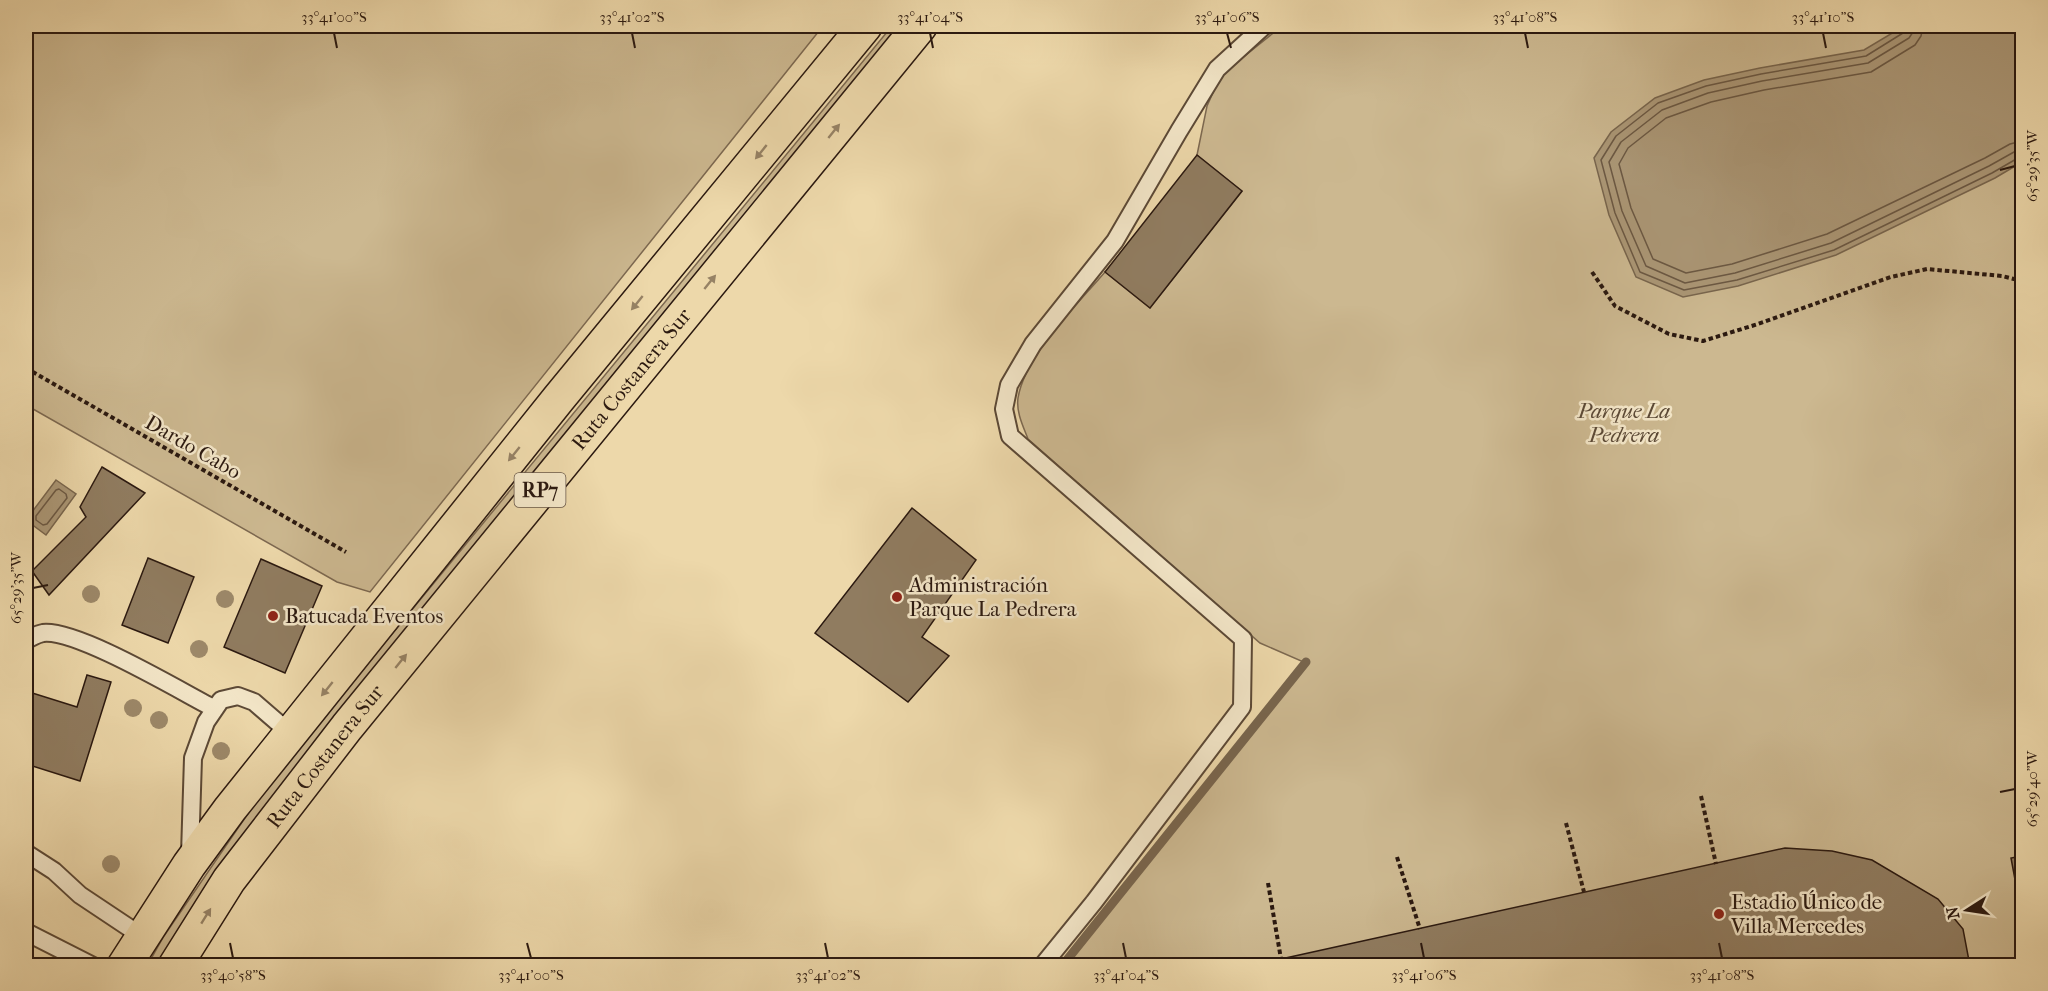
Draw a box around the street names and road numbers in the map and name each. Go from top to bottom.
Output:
street label: Ruta Costanera Sur [566,304,696,455]
street label: Dardo Cabo [141,410,245,484]
road number: RP7 [514,473,566,507]
street label: Ruta Costanera Sur [261,680,389,833]

